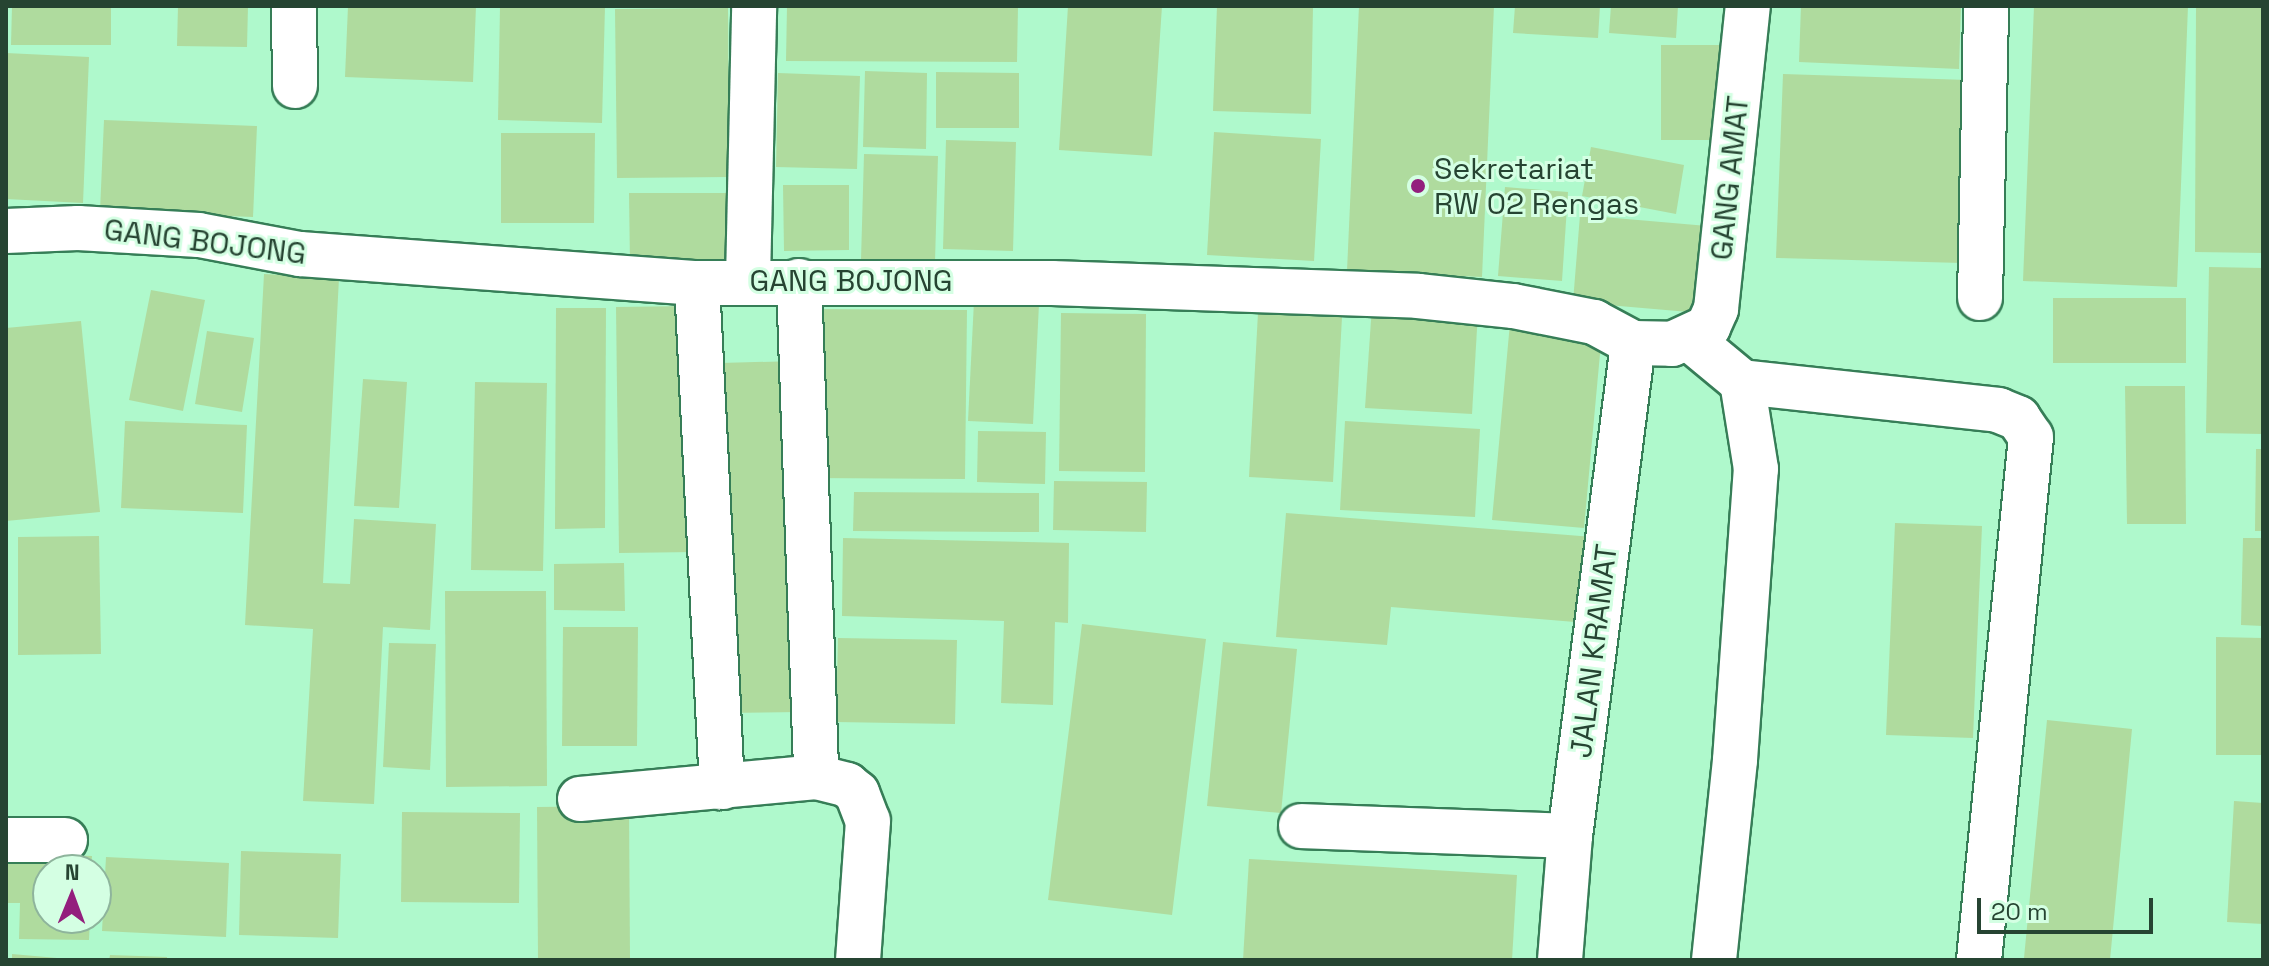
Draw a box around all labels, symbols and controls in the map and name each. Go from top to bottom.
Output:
street label: GANG AMAT [1703,94,1757,262]
place label: Sekretariat RW 02 Rengas [1434,151,1639,222]
marker: Sekretariat RW 02 Rengas [1409,177,1427,195]
street label: GANG BOJONG [102,212,308,272]
street label: GANG BOJONG [749,263,953,299]
street label: JALAN KRAMAT [1563,542,1625,760]
north arrow [32,854,112,934]
text: N [65,858,80,886]
scale bar [1981,882,2157,932]
text: 20 m [1991,896,2048,927]

